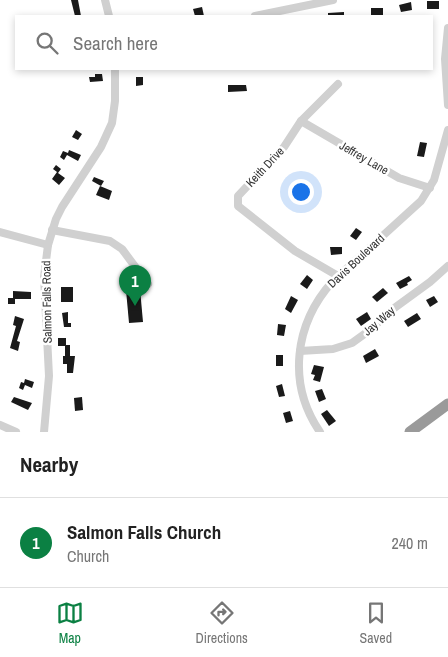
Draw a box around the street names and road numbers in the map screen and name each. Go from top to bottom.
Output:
street label: Jeffrey Lane [337,138,391,178]
street label: Keith Drive [242,144,288,190]
street label: Davis Boulevard [324,231,388,291]
street label: Salmon Falls Road [38,261,56,343]
street label: Jay Way [360,303,398,339]

